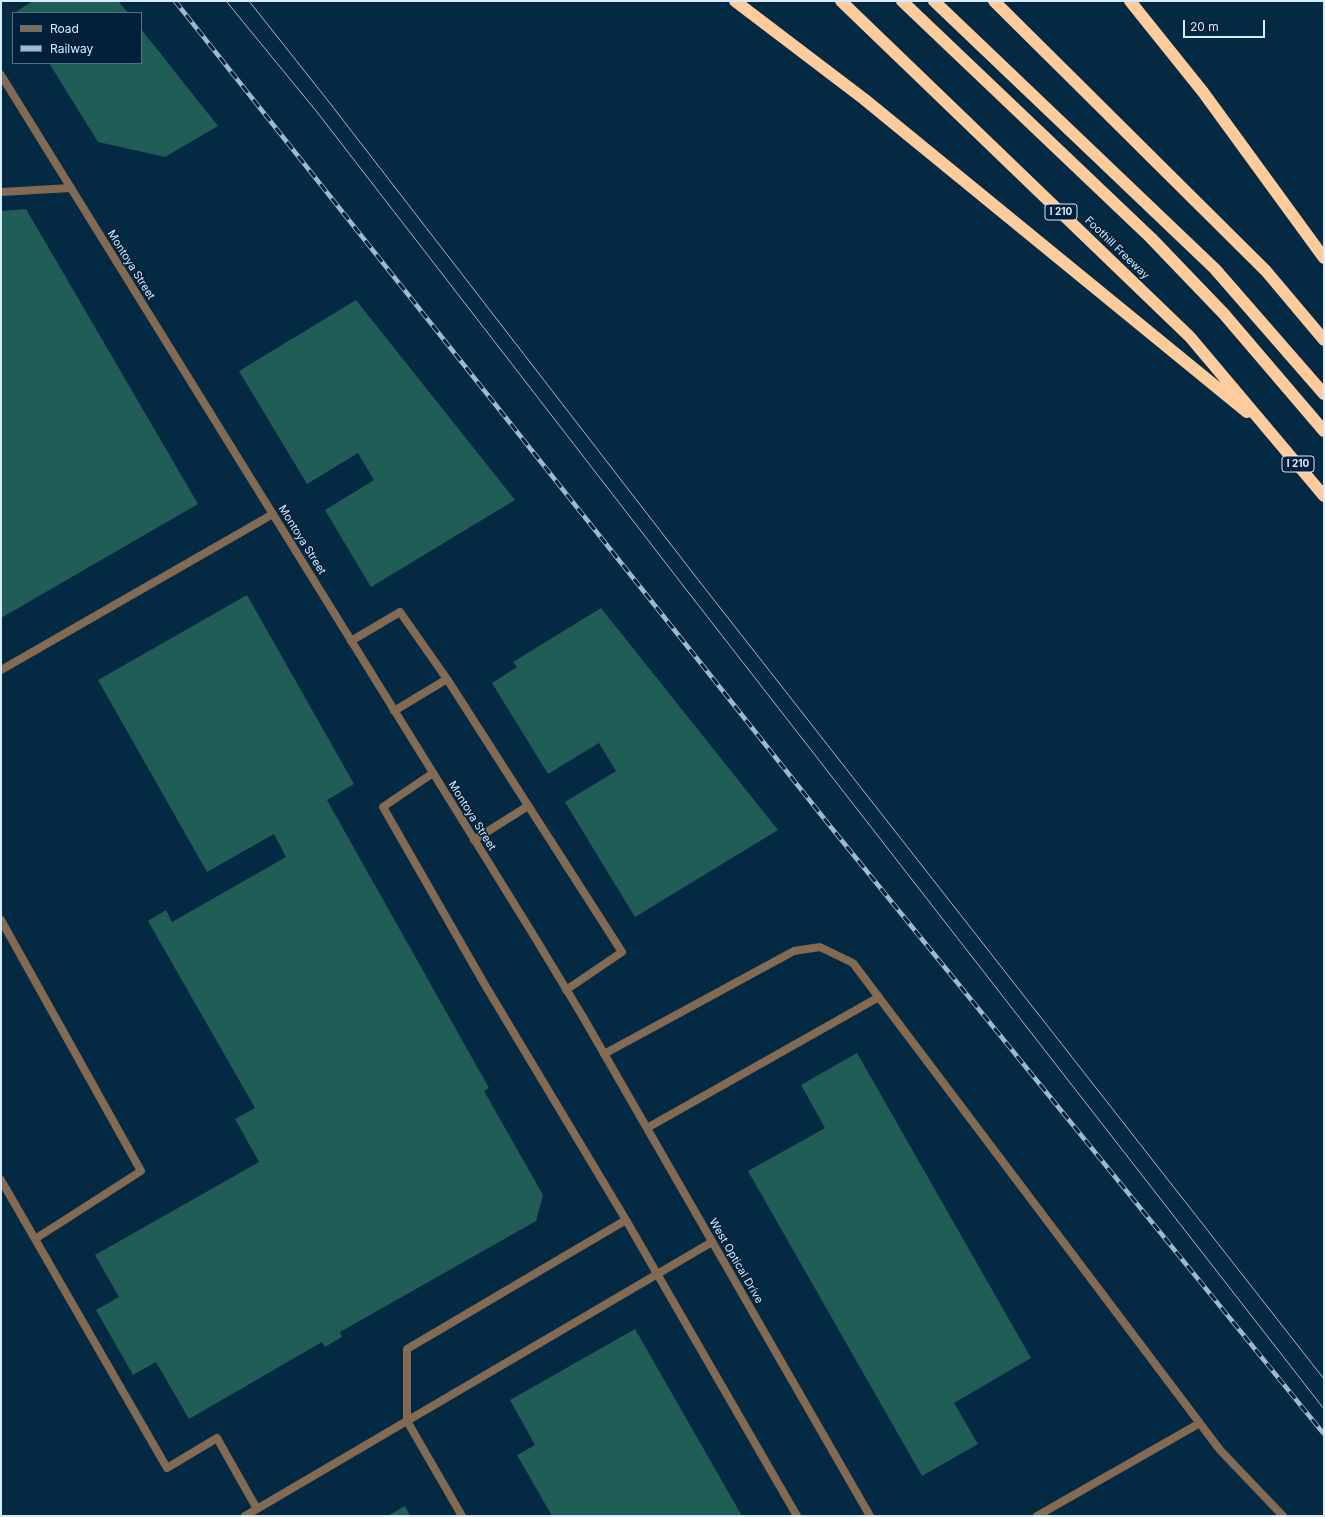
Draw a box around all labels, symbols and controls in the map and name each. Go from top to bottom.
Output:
legend [12,12,142,64]
scale bar [1185,12,1267,38]
text: 20 m [1190,19,1219,34]
text: Road [50,21,79,36]
text: Railway [50,41,93,56]
road number: I 210 [1045,204,1077,220]
street label: Foothill Freeway [1082,214,1152,282]
street label: Montoya Street [104,228,158,302]
road number: I 210 [1282,456,1314,472]
street label: Montoya Street [275,503,329,577]
street label: Montoya Street [445,779,499,853]
street label: West Optical Drive [706,1216,766,1306]

